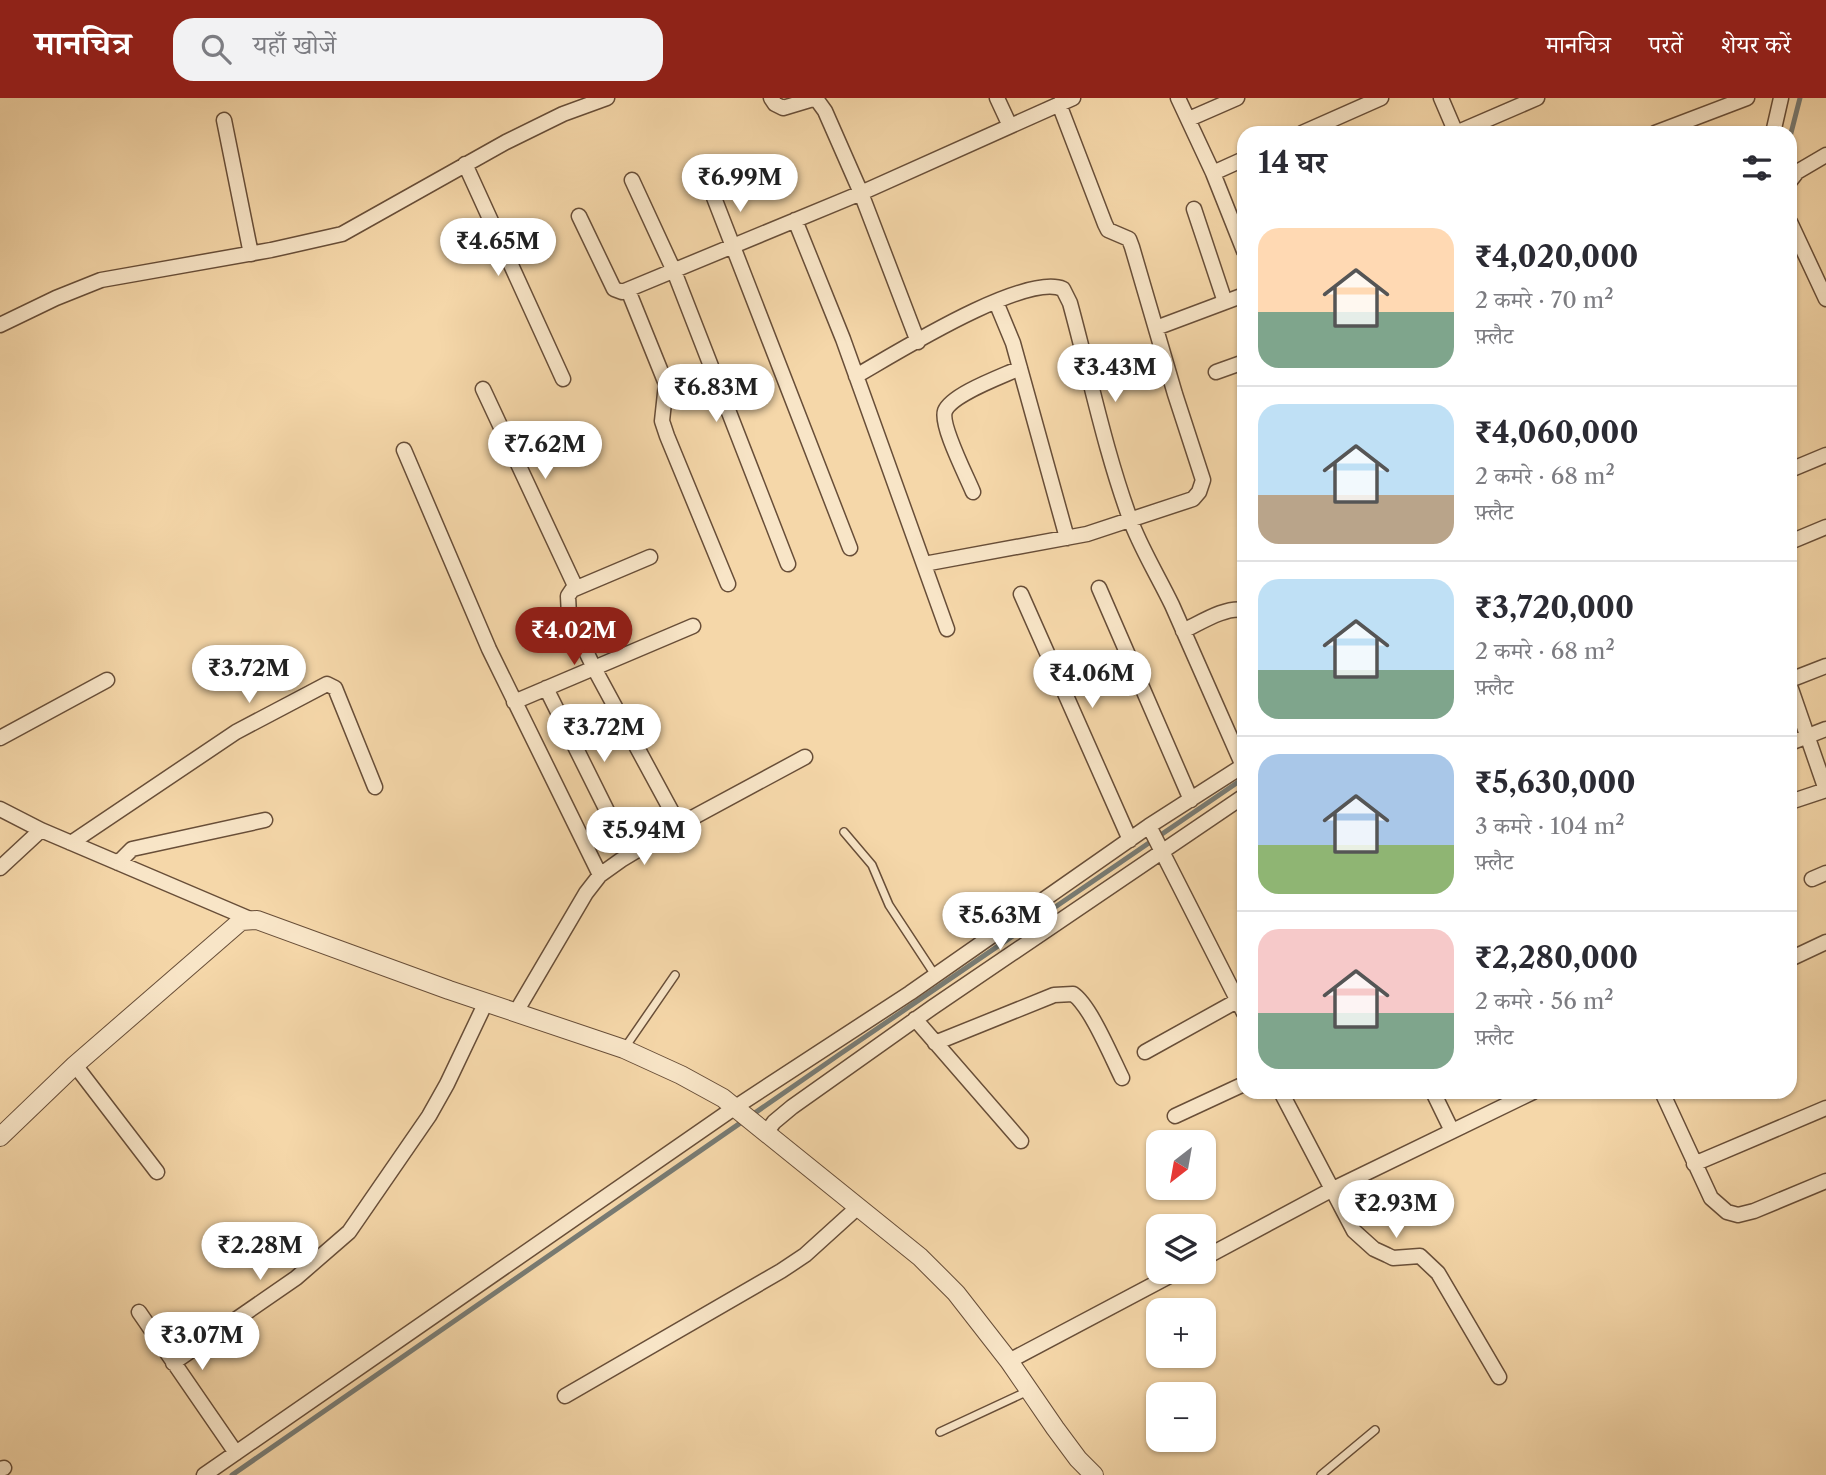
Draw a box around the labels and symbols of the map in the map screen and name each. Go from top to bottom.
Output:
pin: ₹6.99M [683,155,797,214]
pin: ₹4.65M [441,218,555,278]
pin: ₹3.43M [1058,344,1172,404]
pin: ₹6.83M [659,364,773,424]
pin: ₹7.62M [488,422,602,481]
pin: ₹4.02M [517,608,631,667]
pin: ₹3.72M [192,646,306,705]
pin: ₹4.06M [1035,650,1149,710]
pin: ₹3.72M [547,704,661,764]
pin: ₹5.94M [587,808,701,867]
pin: ₹5.63M [943,892,1057,952]
north arrow [1146,1130,1216,1200]
pin: ₹2.93M [1339,1180,1453,1240]
pin: ₹2.28M [203,1222,317,1282]
pin: ₹3.07M [145,1312,259,1372]

